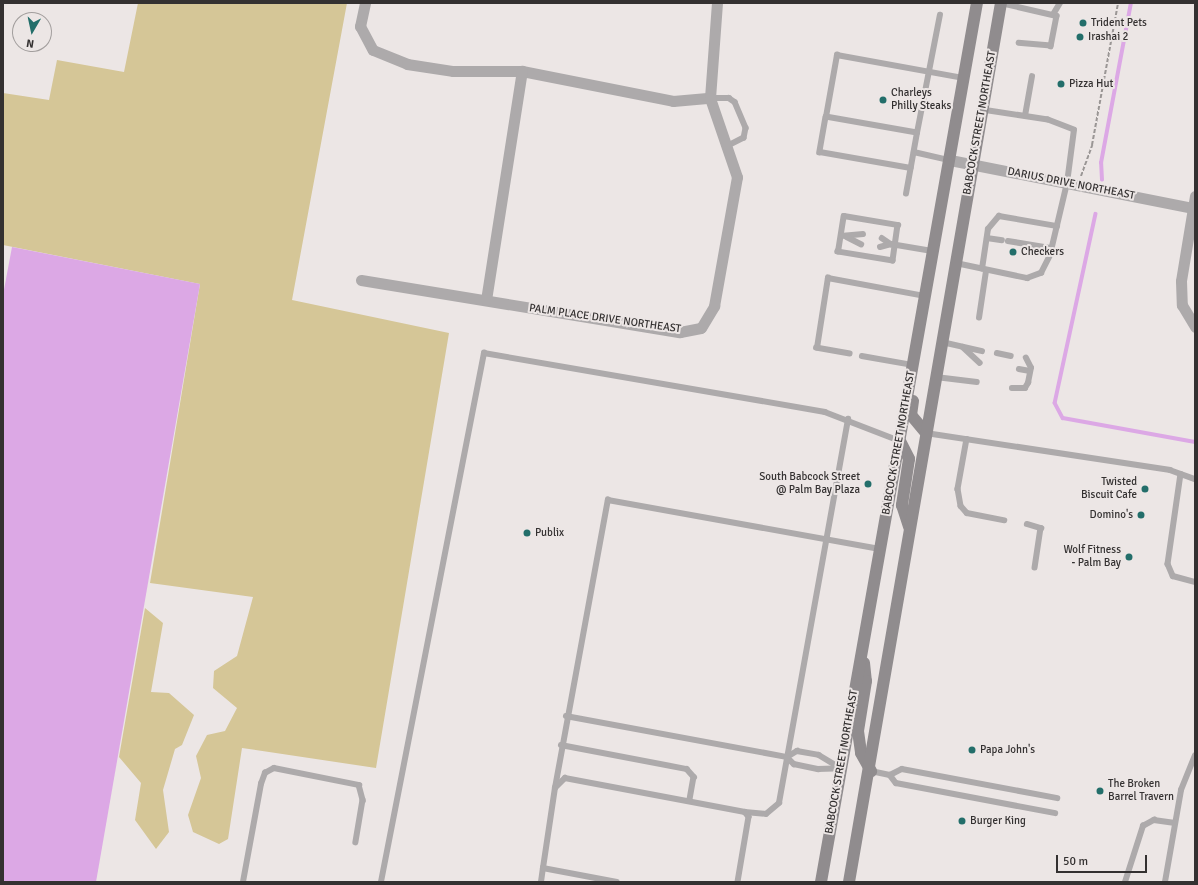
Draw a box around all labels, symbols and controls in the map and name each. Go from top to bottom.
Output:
north arrow [12,12,52,52]
place label: Trident Pets [1091,16,1147,30]
marker: Trident Pets [1078,18,1088,28]
place label: Irashai 2 [1088,30,1129,44]
marker: Irashai 2 [1075,32,1085,42]
text: N [25,36,35,50]
street label: BABCOCK STREET NORTHEAST [961,50,999,196]
place label: Pizza Hut [1069,77,1113,91]
marker: Pizza Hut [1056,79,1066,89]
place label: Charleys Philly Steaks [891,87,951,113]
marker: Charleys Philly Steaks [878,95,888,105]
street label: DARIUS DRIVE NORTHEAST [1006,165,1136,203]
place label: Checkers [1021,245,1064,259]
marker: Checkers [1008,247,1018,257]
street label: PALM PLACE DRIVE NORTHEAST [528,302,682,336]
street label: BABCOCK STREET NORTHEAST [880,370,918,516]
place label: South Babcock Street @ Palm Bay Plaza [759,471,860,497]
place label: Twisted Biscuit Cafe [1081,476,1137,502]
marker: South Babcock Street @ Palm Bay Plaza [863,479,873,489]
marker: Twisted Biscuit Cafe [1140,484,1150,494]
place label: Domino's [1090,508,1133,522]
marker: Domino's [1136,510,1146,520]
place label: Publix [535,526,564,540]
marker: Publix [522,528,532,538]
place label: Wolf Fitness - Palm Bay [1063,544,1121,570]
marker: Wolf Fitness - Palm Bay [1124,552,1134,562]
street label: BABCOCK STREET NORTHEAST [823,689,861,835]
place label: Papa John's [980,743,1035,757]
marker: Papa John's [967,745,977,755]
place label: The Broken Barrel Travern [1108,778,1174,804]
marker: The Broken Barrel Travern [1095,786,1105,796]
place label: Burger King [970,814,1026,828]
marker: Burger King [957,816,967,826]
scale bar [1058,847,1149,873]
text: 50 m [1063,854,1088,869]

